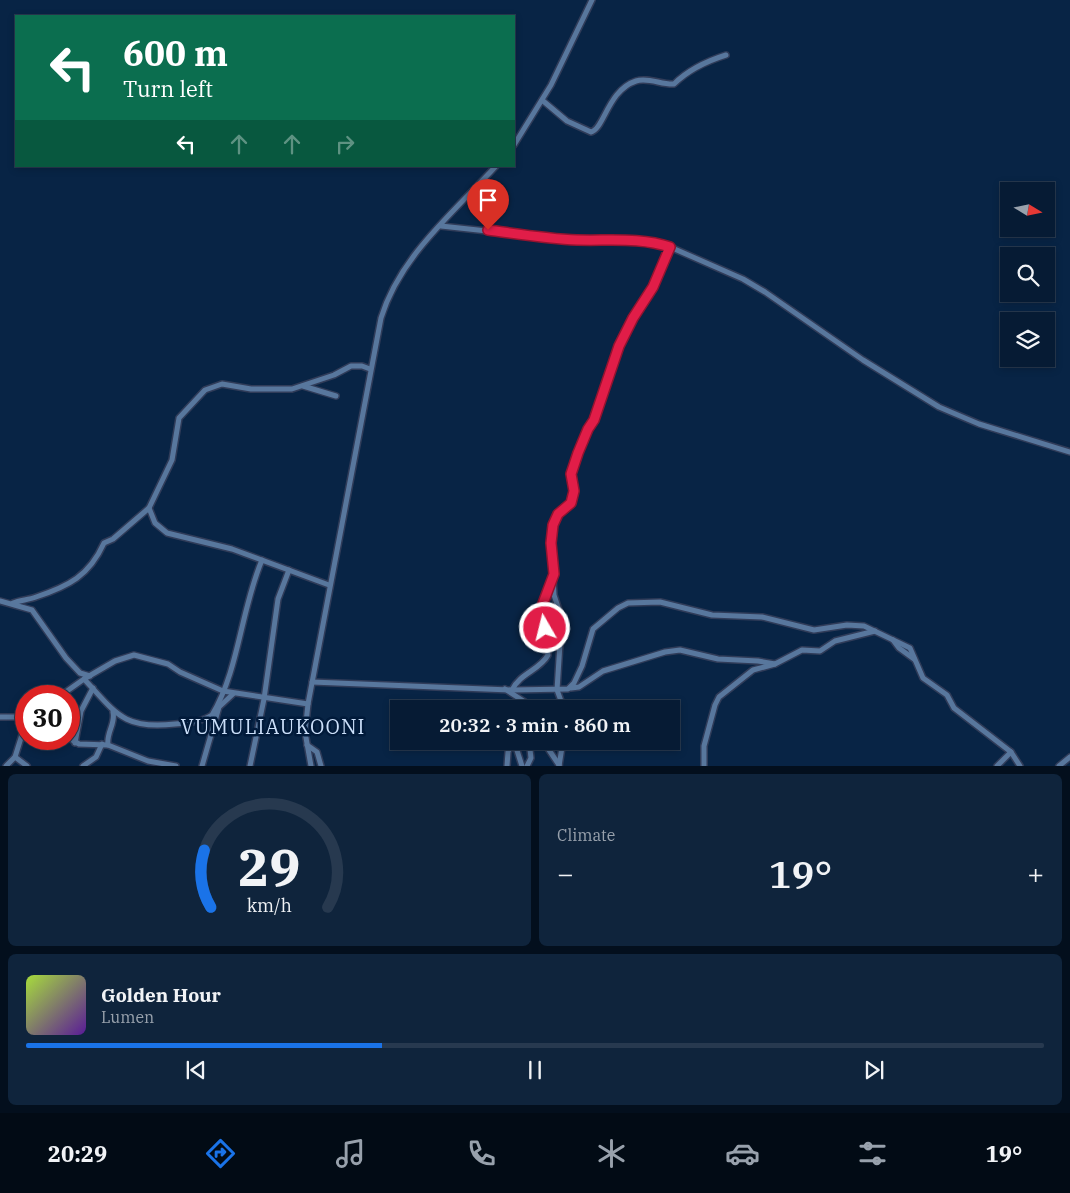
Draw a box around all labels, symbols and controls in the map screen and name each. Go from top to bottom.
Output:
text: 600 m [123,30,228,76]
icon: left [40,35,105,100]
text: Turn left [123,74,213,103]
icon: left [172,130,200,158]
icon: ahead [225,130,253,158]
icon: ahead [278,130,306,158]
icon: right [331,130,359,158]
pin [467,179,509,230]
north arrow [1000,182,1055,238]
map controls [1000,182,1055,367]
icon: arrive [474,186,502,214]
button: search [1000,247,1055,302]
button: layers [1000,312,1055,367]
position arrow [518,601,570,653]
speed limit sign: 30 [15,685,80,750]
district label: VUMULIAUKOONI [181,713,365,740]
text: 20:32 · 3 min · 860 m [439,713,631,737]
text: Climate [557,825,615,845]
text: 29 [238,833,301,900]
text: 19° [769,849,832,898]
text: − [557,855,574,892]
text: + [1027,855,1044,892]
text: km/h [247,894,292,917]
text: Golden Hour [101,983,221,1007]
text: Lumen [101,1007,154,1027]
icon: previous [182,1056,210,1084]
icon: pause [521,1056,549,1084]
icon: next [860,1056,888,1084]
icon: directions [203,1136,238,1171]
icon: music [333,1136,368,1171]
icon: phone [464,1136,499,1171]
icon: climate [594,1136,629,1171]
icon: car [725,1136,760,1171]
icon: filters [855,1136,890,1171]
text: 20:29 [48,1139,107,1168]
text: 19° [985,1139,1022,1168]

